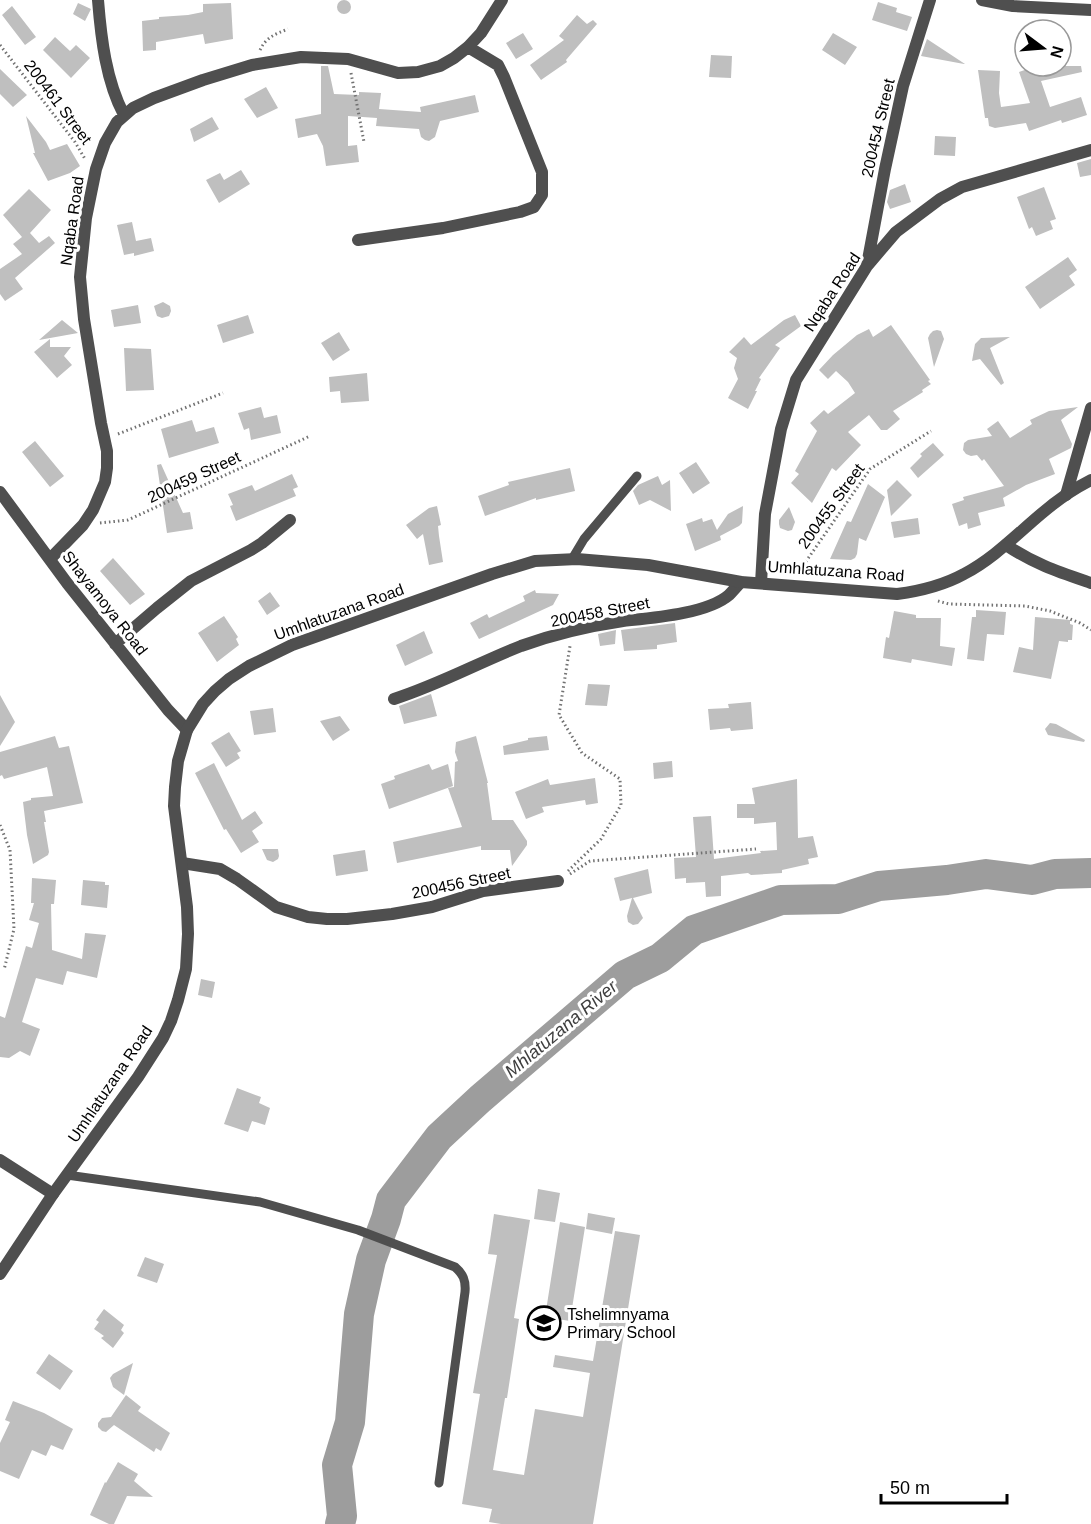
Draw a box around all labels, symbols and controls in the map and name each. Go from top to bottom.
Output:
north arrow [1013,18,1073,78]
text: N [1047,44,1067,60]
street label: 200461 Street [21,57,95,148]
street label: 200454 Street [858,77,898,179]
street label: Nqaba Road [57,175,87,267]
street label: Nqaba Road [800,250,864,334]
street label: 200459 Street [145,448,244,506]
street label: 200455 Street [795,460,868,552]
street label: Shayamoya Road [59,548,151,658]
street label: Umhlatuzana Road [767,558,905,584]
street label: Umhlatuzana Road [272,581,406,643]
street label: 200458 Street [549,594,652,630]
street label: 200456 Street [410,864,512,902]
water label: Mhlatuzana River [501,976,622,1082]
street label: Umhlatuzana Road [65,1022,155,1146]
school or university icon: Tshelimnyama Primary School [526,1305,562,1341]
place label: Tshelimnyama Primary School [567,1306,675,1341]
scale bar [881,1467,1007,1505]
text: 50 m [890,1478,930,1498]

